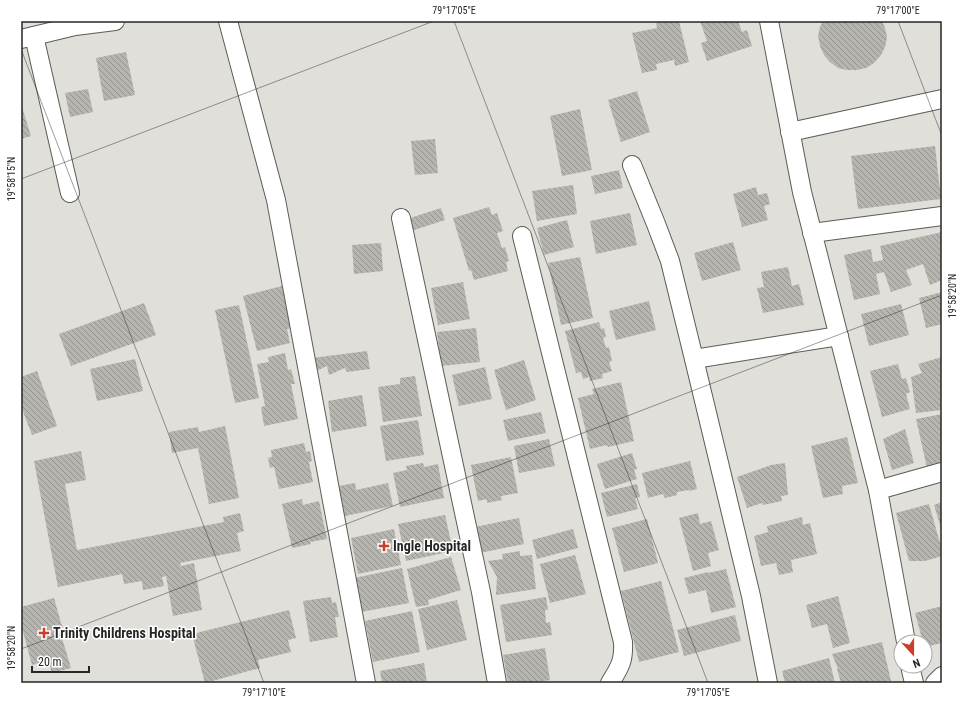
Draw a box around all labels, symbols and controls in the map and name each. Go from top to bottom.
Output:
text: 79°17'05"E [432,5,476,16]
text: 79°17'00"E [876,5,920,16]
text: 19°58'15"N [6,157,17,201]
text: 19°58'20"N [947,274,958,318]
place label: Ingle Hospital [393,538,471,554]
marker: Ingle Hospital [378,540,390,552]
place label: Trinity Childrens Hospital [53,625,196,641]
text: 19°58'20"N [6,626,17,670]
marker: Trinity Childrens Hospital [38,627,50,639]
north arrow [893,634,933,674]
scale bar [32,648,89,674]
text: 20 m [38,655,62,669]
text: N [911,656,922,670]
text: 79°17'10"E [242,687,286,698]
text: 79°17'05"E [686,687,730,698]

